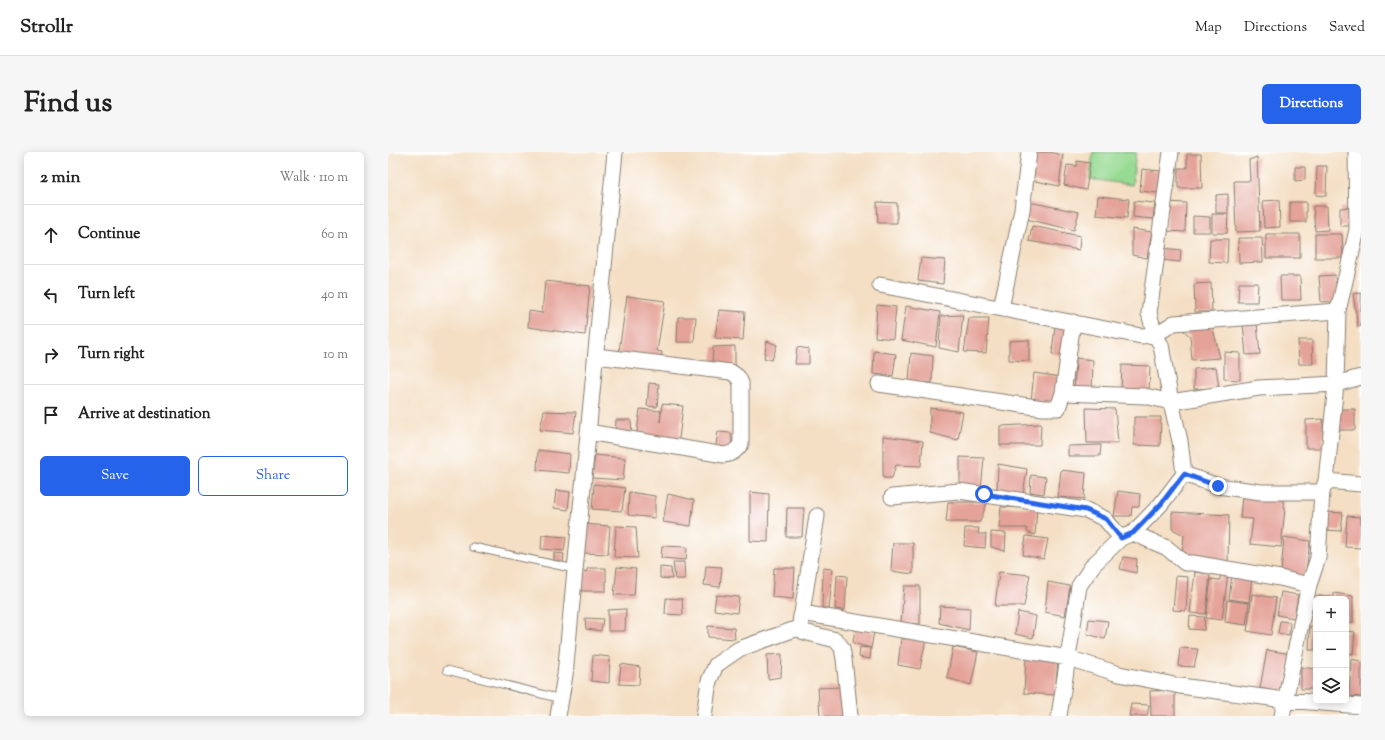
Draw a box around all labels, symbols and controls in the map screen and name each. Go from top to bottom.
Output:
text: Strollr [20,14,73,41]
text: Map [1195,18,1222,38]
text: Directions [1244,18,1307,38]
text: Saved [1329,18,1365,38]
text: Find us [24,84,112,124]
button: Directions [1262,84,1361,124]
text: 2 min [40,166,81,190]
text: Walk · 110 m [280,169,348,187]
icon: ahead [40,224,62,246]
text: Continue [78,224,140,245]
text: 60 m [321,226,348,244]
icon: left [40,284,62,306]
text: Turn left [78,284,135,305]
text: 40 m [321,286,348,304]
icon: right [40,344,62,366]
text: Turn right [78,344,144,365]
text: 10 m [323,346,348,364]
icon: arrive [40,404,62,426]
text: Arrive at destination [78,404,211,425]
button: Save [40,456,190,496]
button: Share [198,456,348,496]
route end [1209,477,1227,495]
route start [975,485,993,503]
map controls [1313,596,1349,704]
button: + [1313,596,1349,632]
button: − [1313,632,1349,668]
button: layers [1313,668,1349,704]

